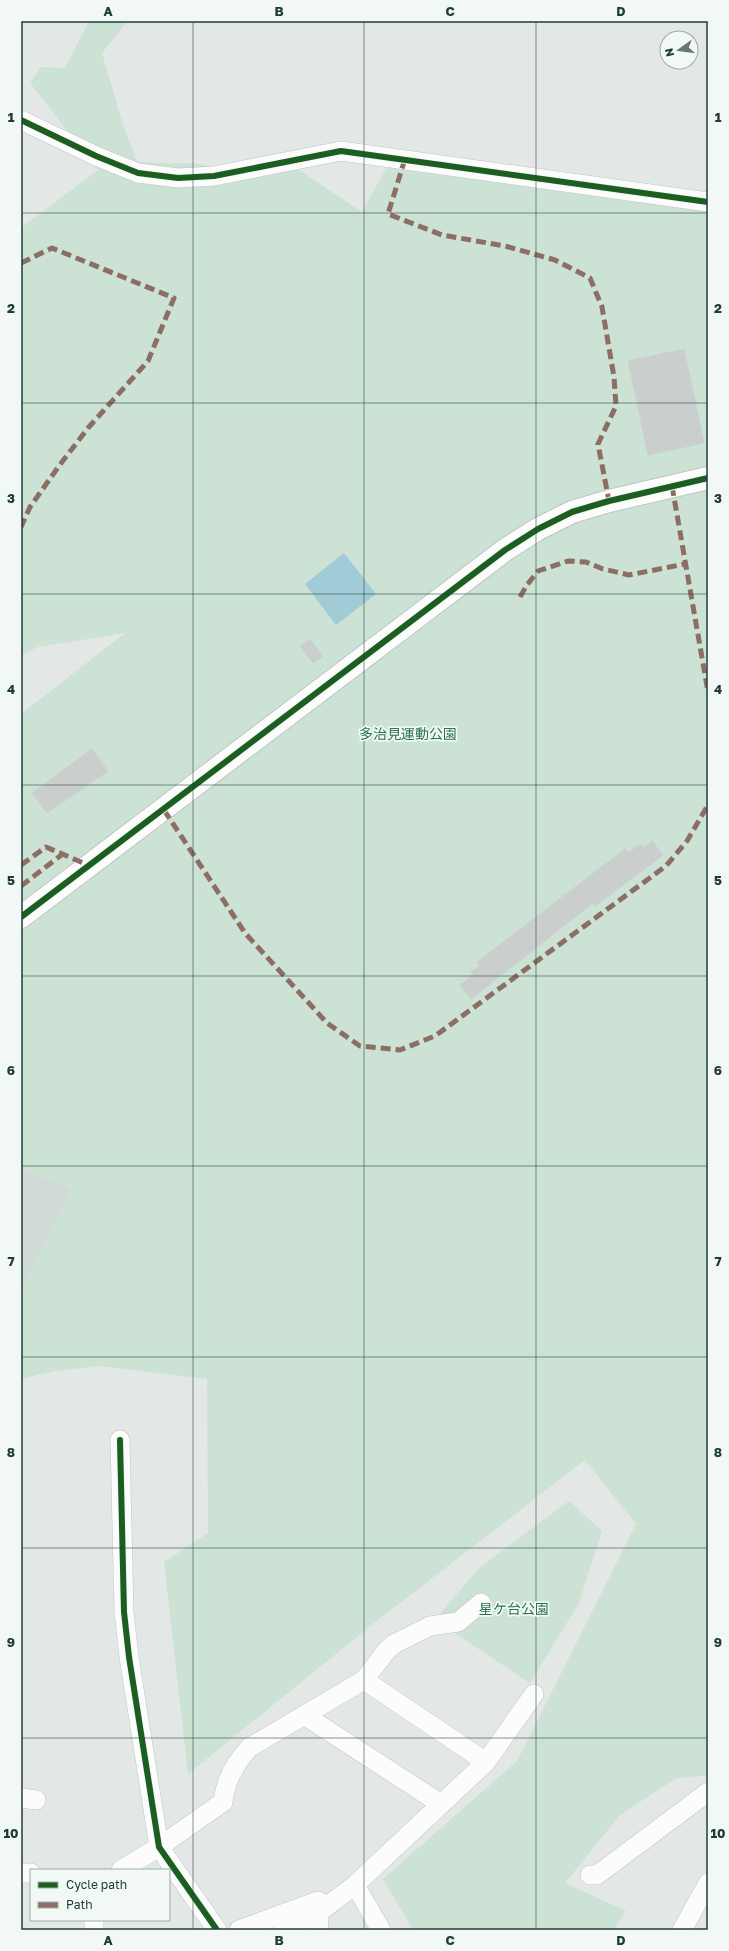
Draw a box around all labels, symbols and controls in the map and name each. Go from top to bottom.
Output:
text: A [103,3,113,19]
text: B [274,3,284,19]
text: C [445,3,455,19]
text: D [616,3,626,19]
north arrow [659,30,699,70]
text: N [661,47,676,58]
text: 1 [8,109,15,125]
text: 1 [715,109,722,125]
text: 2 [7,300,15,316]
text: 2 [714,300,722,316]
text: 3 [7,490,15,506]
text: 3 [714,490,722,506]
text: 4 [7,681,15,697]
text: 4 [714,681,722,697]
park label: 多治見運動公園 [359,725,457,742]
text: 5 [7,872,15,888]
text: 5 [714,872,722,888]
text: 6 [7,1062,15,1078]
text: 6 [714,1062,722,1078]
text: 7 [7,1253,15,1269]
text: 7 [714,1253,722,1269]
text: 8 [7,1444,15,1460]
text: 8 [714,1444,722,1460]
park label: 星ケ台公園 [479,1600,549,1617]
text: 9 [7,1634,15,1650]
text: 9 [714,1634,722,1650]
text: 10 [3,1825,19,1841]
text: 10 [710,1825,726,1841]
legend [30,1869,170,1921]
text: Cycle path [66,1877,127,1892]
text: Path [66,1897,93,1912]
text: A [103,1932,113,1948]
text: B [274,1932,284,1948]
text: C [445,1932,455,1948]
text: D [616,1932,626,1948]

